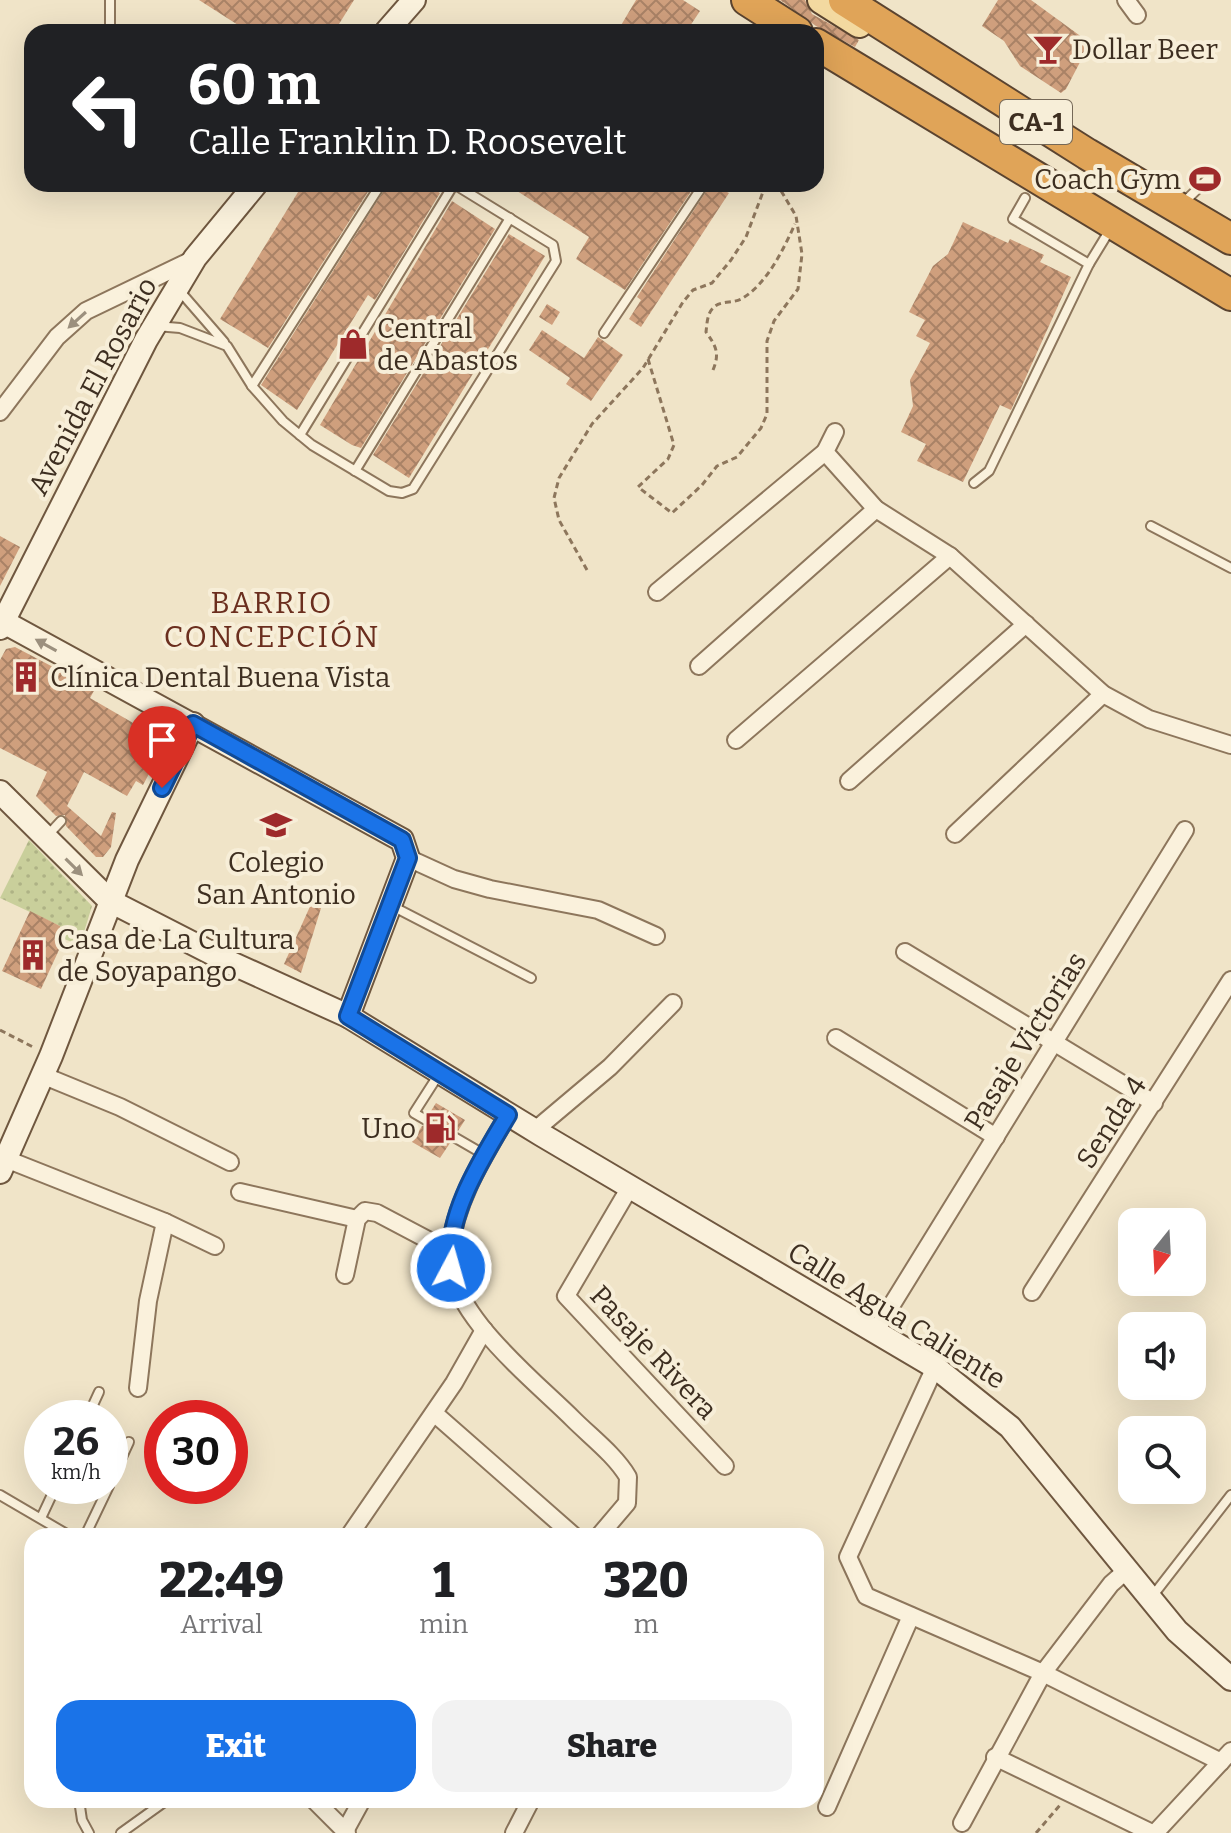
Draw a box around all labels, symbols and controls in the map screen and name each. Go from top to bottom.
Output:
bar icon: Dollar Beer [1031,32,1065,66]
place label: Dollar Beer [1072,33,1218,66]
text: 60 m [188,52,320,119]
icon: left [56,56,160,160]
road number: CA-1 [1000,100,1072,144]
text: Calle Franklin D. Roosevelt [188,120,627,164]
sports icon: Coach Gym [1188,162,1222,196]
place label: Coach Gym [1034,163,1181,196]
street label: Avenida El Rosario [21,272,164,501]
one-way arrow [67,310,86,328]
place label: Central de Abastos [377,312,518,377]
shop icon: Central de Abastos [336,327,370,361]
district label: BARRIO CONCEPCIÓN [164,585,380,655]
one-way arrow [35,638,58,651]
building icon: Clínica Dental Buena Vista [9,660,43,694]
place label: Clínica Dental Buena Vista [50,661,390,694]
pin [128,706,196,788]
icon: arrive [140,718,184,762]
school or university icon: Colegio San Antonio [259,808,293,842]
place label: Colegio San Antonio [196,846,356,911]
one-way arrow [64,857,83,876]
place label: Casa de La Cultura de Soyapango [57,923,295,988]
building icon: Casa de La Cultura de Soyapango [16,938,50,972]
street label: Pasaje Victorias [958,946,1093,1136]
street label: Senda 4 [1070,1070,1153,1174]
fuel station icon: Uno [423,1111,457,1145]
place label: Uno [361,1112,416,1145]
north arrow [1118,1208,1206,1296]
map controls [1118,1208,1206,1504]
position arrow [409,1226,493,1310]
street label: Calle Agua Caliente [782,1235,1012,1396]
street label: Pasaje Rivera [583,1279,724,1426]
button: sound [1118,1312,1206,1400]
speed limit sign: 30 [144,1400,248,1504]
button: search [1118,1416,1206,1504]
text: 26 [53,1418,99,1466]
text: km/h [51,1460,101,1484]
text: 22:49 [159,1552,284,1610]
text: 1 [433,1552,454,1610]
text: 320 [603,1552,689,1610]
text: Arrival [180,1609,263,1640]
text: min [419,1609,468,1640]
text: m [634,1609,658,1640]
button: Exit [56,1700,416,1792]
button: Share [432,1700,792,1792]

